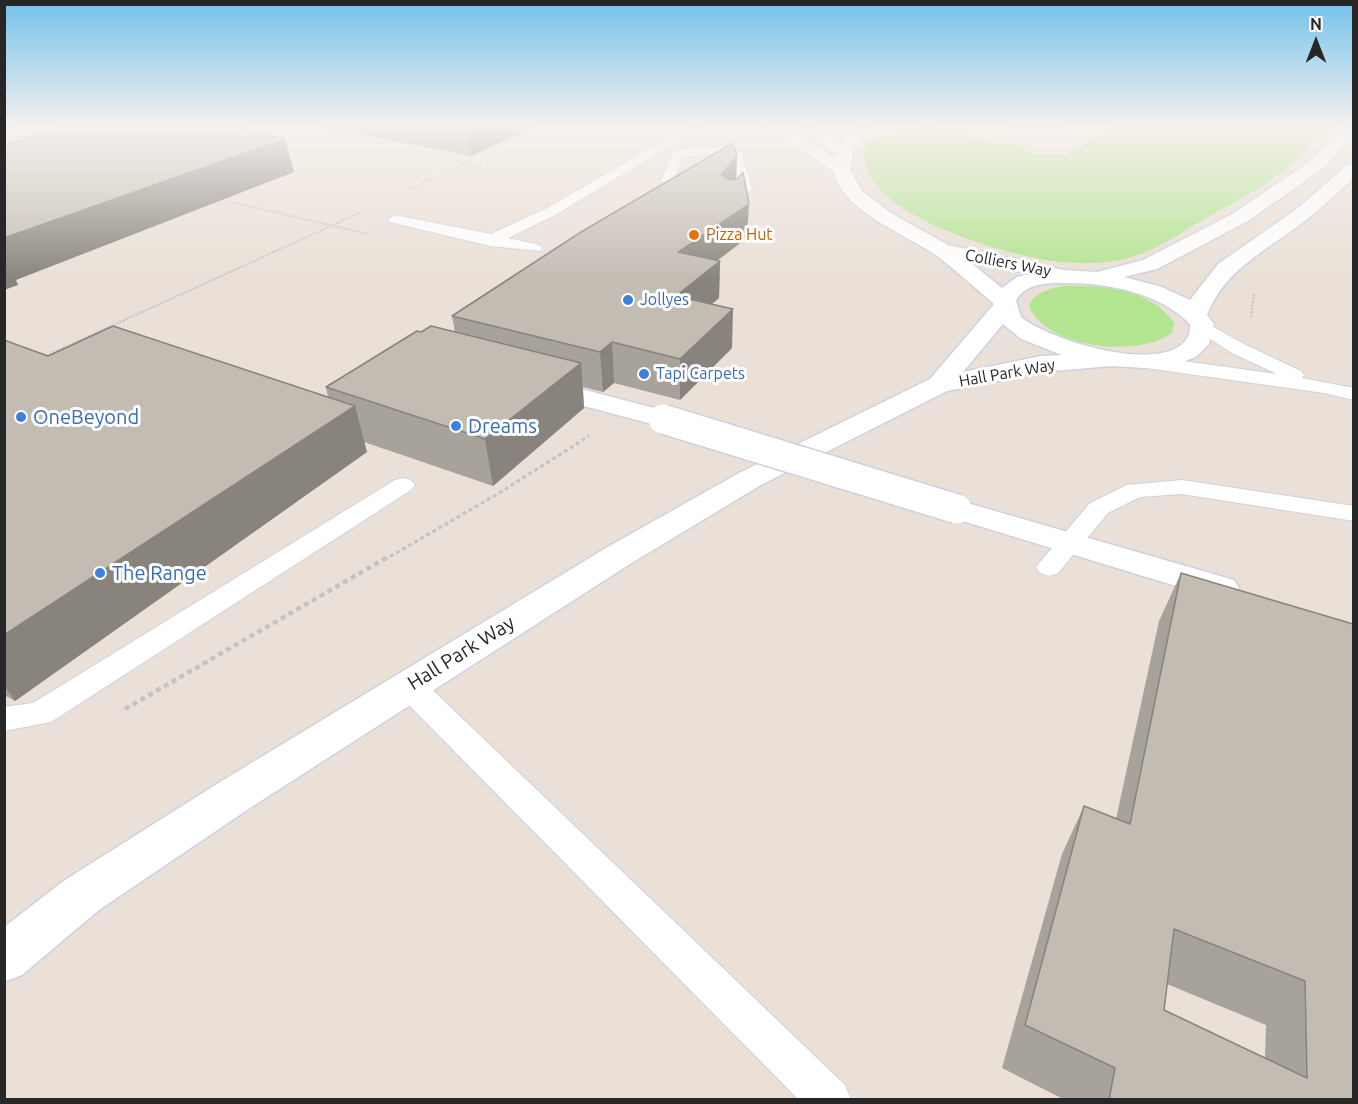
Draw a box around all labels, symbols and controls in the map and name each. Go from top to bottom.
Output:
north arrow [1286,12,1346,72]
text: N [1310,15,1322,33]
place label: Pizza Hut [706,225,773,245]
marker: Pizza Hut [687,228,701,242]
street label: Colliers Way [963,245,1053,281]
place label: Jollyes [640,290,689,310]
marker: Jollyes [621,293,635,307]
street label: Hall Park Way [957,355,1057,391]
place label: Tapi Carpets [656,364,745,384]
marker: Tapi Carpets [637,367,651,381]
place label: OneBeyond [33,405,139,429]
marker: OneBeyond [14,410,28,424]
place label: Dreams [468,414,537,438]
marker: Dreams [449,419,463,433]
place label: The Range [112,561,207,585]
marker: The Range [93,566,107,580]
street label: Hall Park Way [403,611,519,695]

